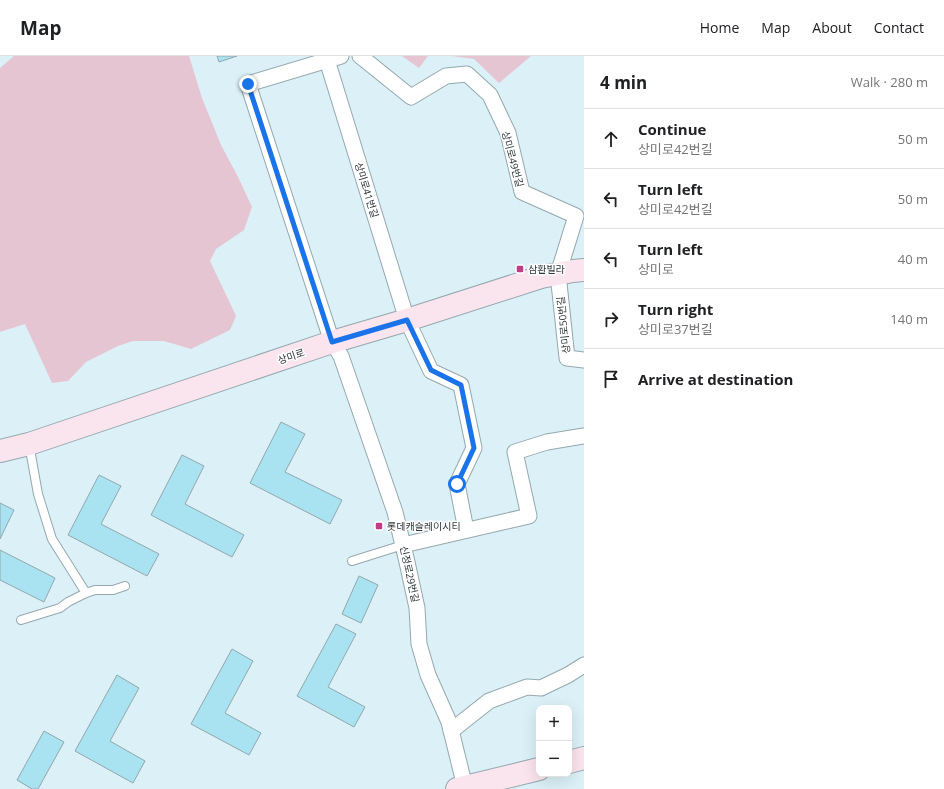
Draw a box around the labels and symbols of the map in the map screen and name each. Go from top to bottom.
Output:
route end [239,75,257,93]
street label: 상미로49번길 [499,129,527,189]
street label: 상미로41번길 [352,160,382,220]
place label: 삼환빌라 [528,262,566,276]
marker: 삼환빌라 [515,264,525,274]
street label: 상미로50번길 [553,296,573,354]
street label: 상미로 [276,345,306,367]
route start [448,475,466,493]
place label: 롯데캐슬레이시티 [387,519,461,533]
marker: 롯데캐슬레이시티 [374,521,384,531]
street label: 신정로29번길 [397,544,423,604]

